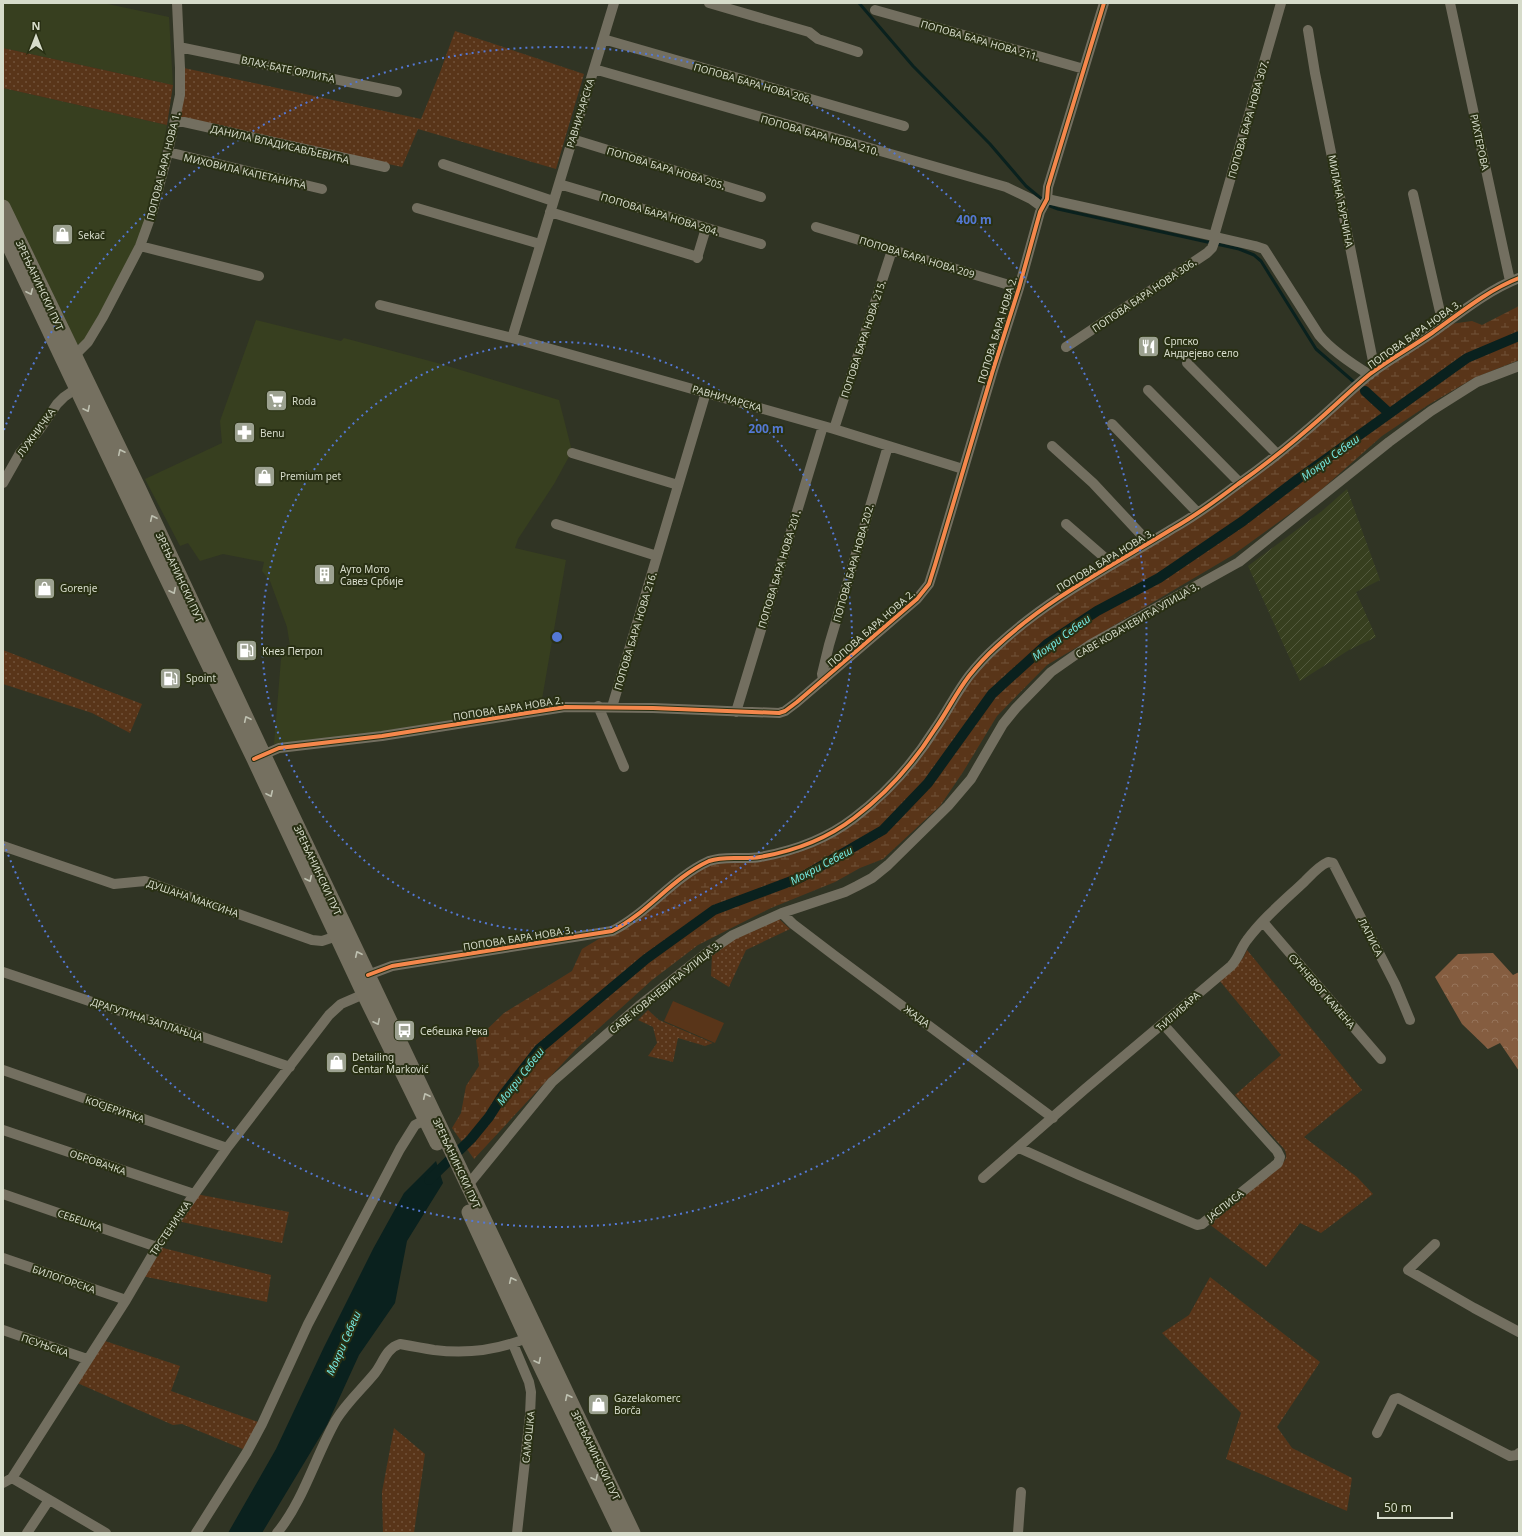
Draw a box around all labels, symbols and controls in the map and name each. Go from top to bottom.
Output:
north arrow [16,16,56,56]
street label: ПОПОВА БАРА НОВА 211. [919,16,1041,64]
text: N [32,18,40,33]
street label: ВЛАХ-БАТЕ ОРЛИЋА [240,52,337,86]
street label: ПОПОВА БАРА НОВА 307. [1224,58,1272,180]
street label: ПОПОВА БАРА НОВА 206. [692,59,814,107]
street label: РАВНИЧАРСКА [563,76,597,149]
street label: ПОПОВА БАРА НОВА 1. [143,110,183,222]
street label: ПОПОВА БАРА НОВА 210. [759,111,881,159]
street label: РИХТЕРОВА [1467,113,1493,172]
street label: ДАНИЛА ВЛАДИСАВЉЕВИЋА [209,121,351,167]
street label: ПОПОВА БАРА НОВА 205. [605,143,727,193]
street label: МИХОВИЛА КАПЕТАНИЋА [182,150,308,192]
street label: МИЛАНА ЋУРЧИНА [1325,154,1357,249]
street label: ПОПОВА БАРА НОВА 204. [599,189,721,239]
text: 400 m [956,211,992,228]
shop icon: Sekač [49,222,75,248]
place label: Sekač [78,228,105,242]
street label: ПОПОВА БАРА НОВА 209 [858,233,977,281]
street label: ЗРЕЊАНИНСКИ ПУТ [13,237,67,333]
street label: ПОПОВА БАРА НОВА 306. [1089,255,1199,335]
street label: ПОПОВА БАРА НОВА 2. [974,275,1020,385]
street label: ПОПОВА БАРА НОВА 215. [837,278,889,400]
one-way arrow [25,287,33,295]
street label: ПОПОВА БАРА НОВА 3. [1364,296,1464,372]
restaurant icon: Српско Андрејево село [1135,334,1161,360]
place label: Српско Андрејево село [1164,334,1239,360]
street label: РАВНИЧАРСКА [691,381,764,415]
supermarket icon: Roda [264,388,290,414]
place label: Roda [292,394,316,408]
one-way arrow [82,404,90,412]
street label: ЛУЖНИЧКА [14,405,59,459]
pharmacy icon: Benu [231,420,257,446]
text: 200 m [748,420,784,437]
place label: Benu [260,426,285,440]
water label: Мокри Себеш [1298,430,1363,483]
one-way arrow [118,448,126,456]
shop icon: Premium pet [252,463,278,489]
place label: Premium pet [280,469,341,483]
street label: ПОПОВА БАРА НОВА 202. [829,502,877,624]
street label: ПОПОВА БАРА НОВА 201. [754,508,804,630]
one-way arrow [150,515,158,523]
street label: ПОПОВА БАРА НОВА 3. [1054,525,1156,595]
street label: ЗРЕЊАНИНСКИ ПУТ [153,529,207,625]
building icon: Ауто Мото Савез Србије [311,562,337,588]
place label: Ауто Мото Савез Србије [340,562,404,588]
street label: ПОПОВА БАРА НОВА 216. [610,570,660,692]
shop icon: Gorenje [31,575,57,601]
street label: САВЕ КОВАЧЕВИЋА УЛИЦА 3. [1073,579,1201,661]
place label: Gorenje [60,581,98,595]
street label: ПОПОВА БАРА НОВА 2. [824,586,918,670]
one-way arrow [168,587,176,595]
water label: Мокри Себеш [1029,610,1094,663]
centre of rings [550,630,564,644]
fuel station icon: Кнез Петрол [233,638,259,664]
place label: Кнез Петрол [262,644,323,658]
fuel station icon: Spoint [158,665,184,691]
place label: Spoint [186,671,216,685]
street label: ПОПОВА БАРА НОВА 2. [452,692,564,724]
one-way arrow [244,716,252,723]
one-way arrow [265,790,273,798]
street label: ЗРЕЊАНИНСКИ ПУТ [291,822,345,918]
water label: Мокри Себеш [787,842,855,888]
one-way arrow [304,875,312,882]
street label: ДУШАНА МАКСИНА [145,876,241,920]
street label: ЛАПИСА [1355,916,1387,959]
street label: ПОПОВА БАРА НОВА 3. [462,922,574,954]
street label: САВЕ КОВАЧЕВИЋА УЛИЦА 3. [606,937,724,1037]
one-way arrow [355,950,363,958]
street label: СУНЧЕВОГ КАМЕНА [1286,950,1359,1032]
street label: ЋИЛИБАРА [1153,988,1203,1034]
street label: ДРАГУТИНА ЗАПЛАЊЦА [89,994,205,1044]
street label: ЖАДА [901,1002,933,1031]
one-way arrow [372,1017,380,1025]
bus stop icon: Себешка Река [391,1018,417,1044]
place label: Себешка Река [420,1024,488,1038]
water label: Мокри Себеш [493,1044,547,1108]
shop icon: Detailing Centar Marković [324,1050,350,1076]
place label: Detailing Centar Marković [352,1050,429,1076]
street label: КОСЈЕРИЋКА [84,1092,147,1126]
one-way arrow [423,1093,431,1101]
street label: ЗРЕЊАНИНСКИ ПУТ [430,1115,484,1211]
street label: ОБРОВАЧКА [68,1146,129,1178]
street label: ЈАСПИСА [1203,1186,1247,1224]
street label: ТРСТЕНИЧКА [146,1197,194,1258]
street label: СЕБЕШКА [56,1206,105,1234]
street label: БИЛОГОРСКА [31,1262,98,1297]
one-way arrow [509,1276,517,1284]
water label: Мокри Себеш [322,1308,364,1378]
street label: ПСУЊСКА [19,1330,71,1360]
one-way arrow [533,1357,541,1364]
shop icon: Gazelakomerc Borča [585,1391,611,1417]
place label: Gazelakomerc Borča [614,1391,681,1417]
one-way arrow [565,1394,573,1401]
street label: ЗРЕЊАНИНСКИ ПУТ [568,1408,624,1503]
street label: САМОШКА [518,1410,538,1464]
one-way arrow [590,1474,598,1481]
scale bar [1378,1494,1452,1520]
text: 50 m [1384,1499,1412,1516]

